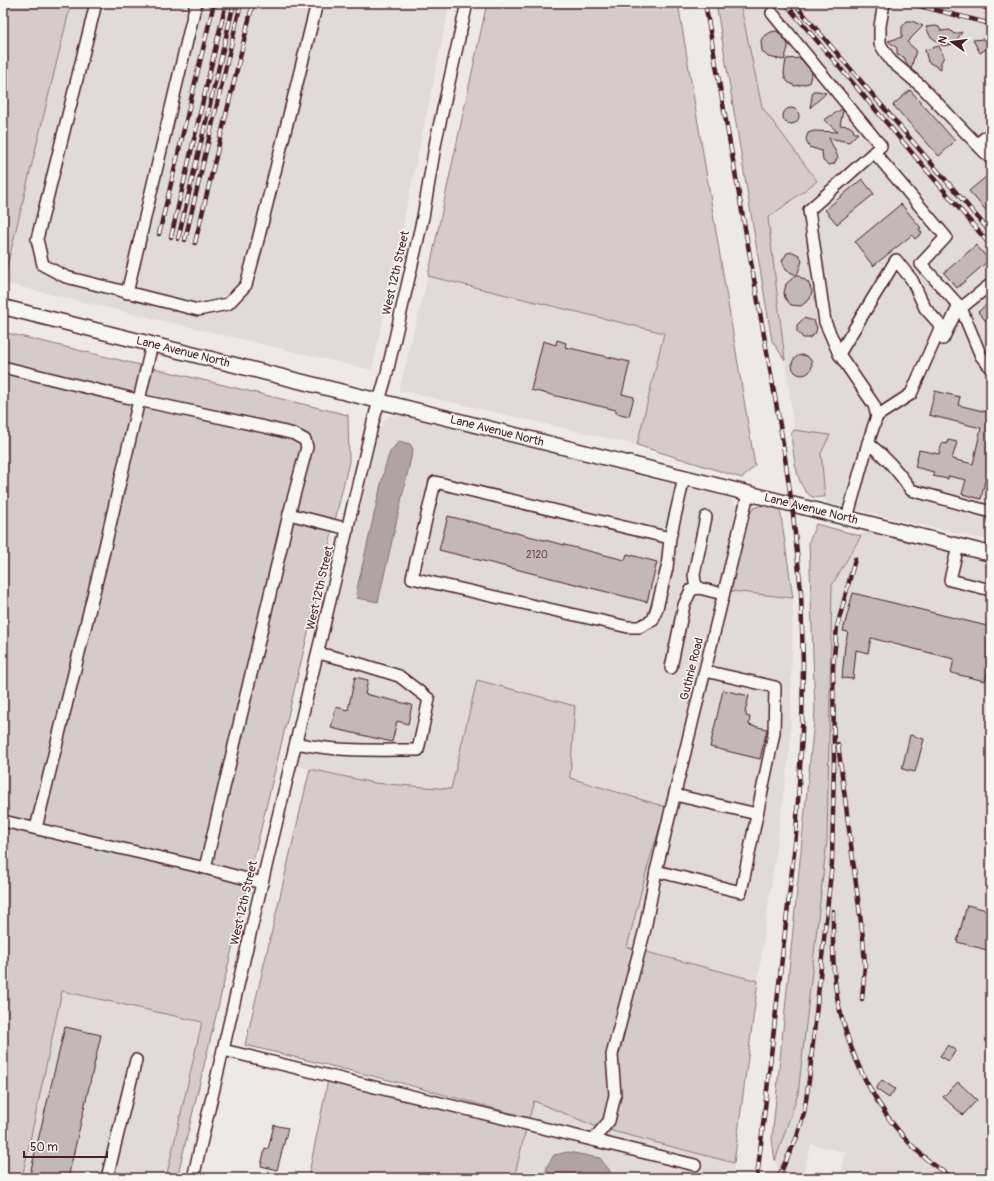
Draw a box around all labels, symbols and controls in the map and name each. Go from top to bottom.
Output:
north arrow [932,22,972,62]
text: N [936,34,950,45]
street label: West 12th Street [379,229,413,317]
street label: Lane Avenue North [135,333,232,371]
street label: Lane Avenue North [449,412,546,450]
street label: Lane Avenue North [763,490,860,528]
street label: West 12th Street [303,544,337,632]
house number: 2120 [526,549,548,561]
street label: Guthrie Road [677,636,707,702]
street label: West 12th Street [227,859,261,947]
scale bar [24,1133,107,1159]
text: 50 m [30,1140,58,1155]

